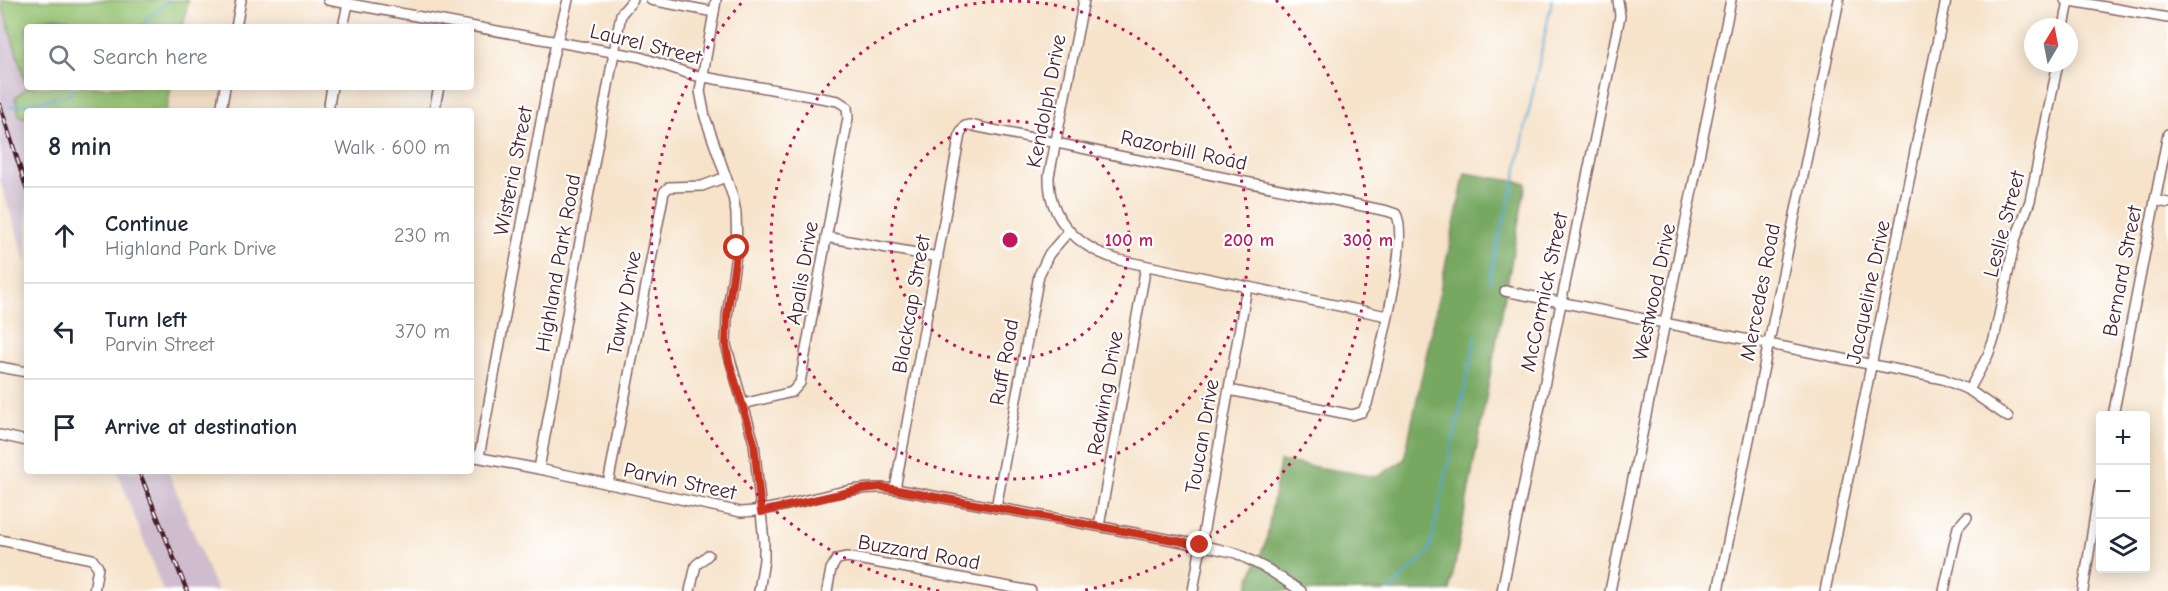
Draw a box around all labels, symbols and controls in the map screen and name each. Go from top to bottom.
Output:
north arrow [2024,18,2078,72]
street label: Laurel Street [588,19,705,70]
search box [24,24,474,90]
street label: Kendolph Drive [1021,32,1071,170]
icon: search [45,41,78,74]
text: Search here [93,44,208,70]
street label: Wisteria Street [489,103,537,238]
street label: Razorbill Road [1119,125,1249,175]
text: 8 min [48,132,112,162]
text: Walk · 600 m [334,136,450,159]
street label: Leslie Street [1978,167,2030,280]
street label: Highland Park Road [531,172,585,354]
street label: Bernard Street [2098,203,2147,338]
street label: McCormick Street [1515,209,1573,374]
text: Continue [105,211,188,237]
street label: Jacqueline Drive [1841,218,1895,366]
icon: ahead [48,219,81,252]
street label: Apalis Drive [781,219,823,327]
street label: Westwood Drive [1628,221,1680,363]
street label: Mercedes Road [1735,221,1785,363]
text: 230 m [394,224,450,247]
centre of rings [1000,230,1020,250]
text: 100 m [1105,230,1153,251]
text: 200 m [1224,230,1274,251]
text: 300 m [1343,230,1393,251]
street label: Blackcap Street [887,232,935,375]
route start [723,234,749,260]
text: Highland Park Drive [105,237,276,260]
street label: Tawny Drive [602,249,646,357]
text: Turn left [105,307,187,333]
icon: left [48,315,81,348]
street label: Ruff Road [985,317,1023,407]
text: 370 m [395,320,450,343]
street label: Redwing Drive [1082,329,1128,457]
text: Parvin Street [105,333,214,356]
street label: Toucan Drive [1180,377,1224,495]
icon: arrive [48,411,81,444]
map controls [2096,411,2150,573]
button: + [2096,411,2150,465]
text: Arrive at destination [105,414,297,440]
street label: Parvin Street [621,457,740,505]
button: − [2096,465,2150,519]
button: layers [2096,519,2150,573]
street label: Buzzard Road [856,529,982,575]
route end [1186,531,1212,557]

